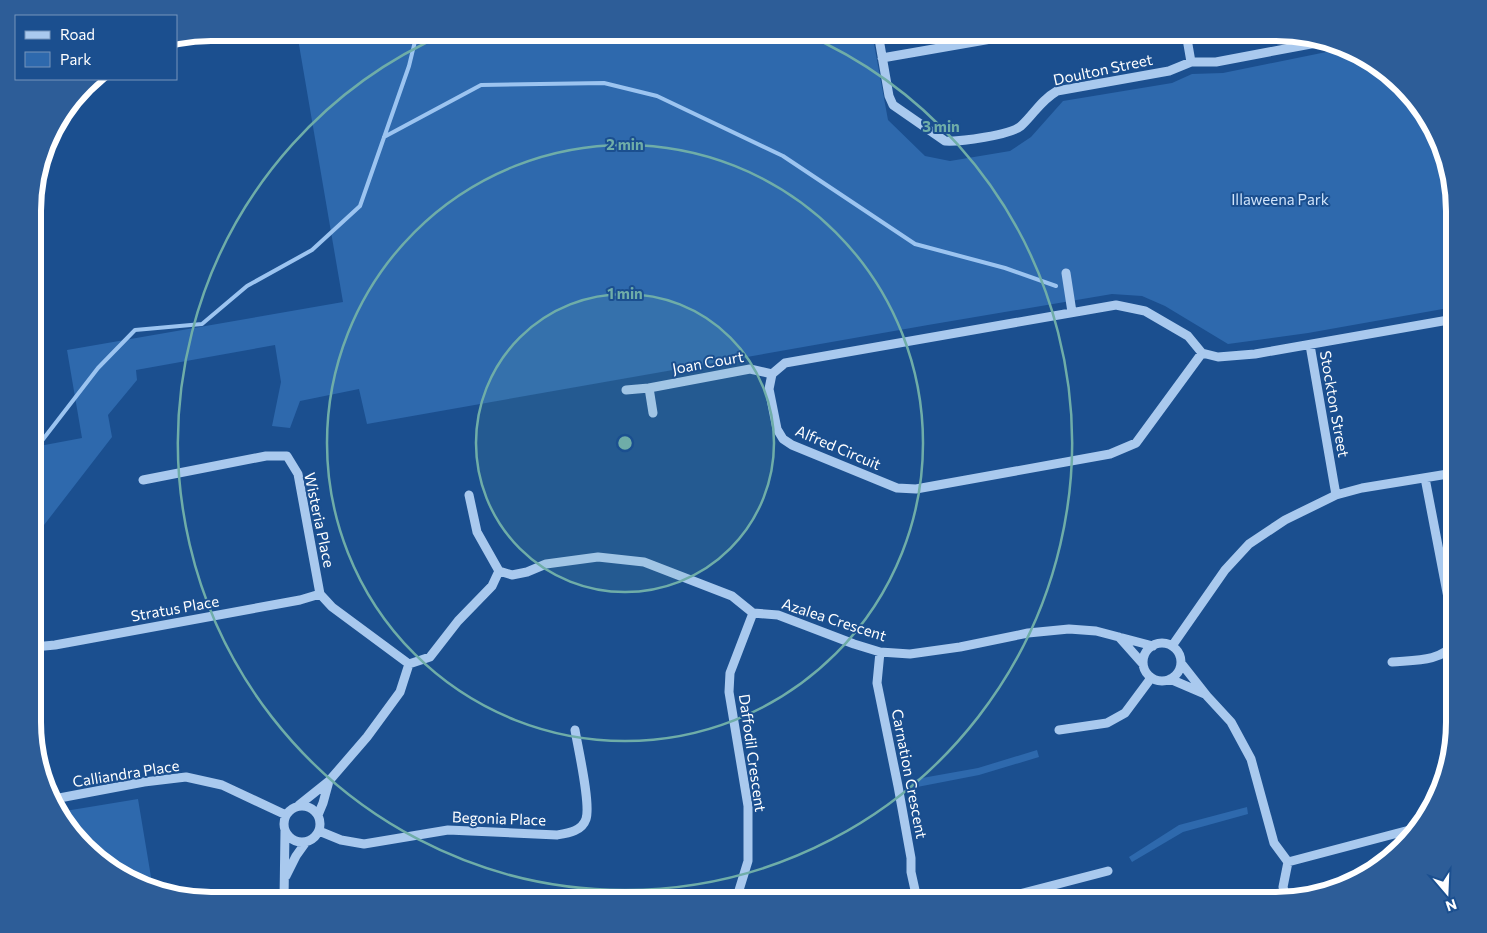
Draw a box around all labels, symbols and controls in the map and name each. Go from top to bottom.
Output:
legend [15,15,178,80]
text: Road [60,25,95,43]
text: Park [60,50,91,68]
street label: Doulton Street [1051,50,1154,88]
text: 3 min [922,117,960,135]
text: 2 min [606,135,644,153]
park label: Illaweena Park [1231,190,1329,208]
text: 1 min [607,284,643,302]
street label: Joan Court [671,347,745,377]
street label: Stockton Street [1317,349,1353,459]
street label: Alfred Circuit [793,421,884,473]
centre of rings [616,434,634,452]
street label: Wisteria Place [301,471,339,569]
street label: Stratus Place [129,591,220,625]
street label: Azalea Crescent [780,594,889,644]
street label: Daffodil Crescent [736,693,770,813]
street label: Carnation Crescent [889,707,931,840]
street label: Calliandra Place [71,756,181,790]
street label: Begonia Place [452,807,546,829]
north arrow [1422,868,1472,918]
text: N [1444,896,1459,916]

